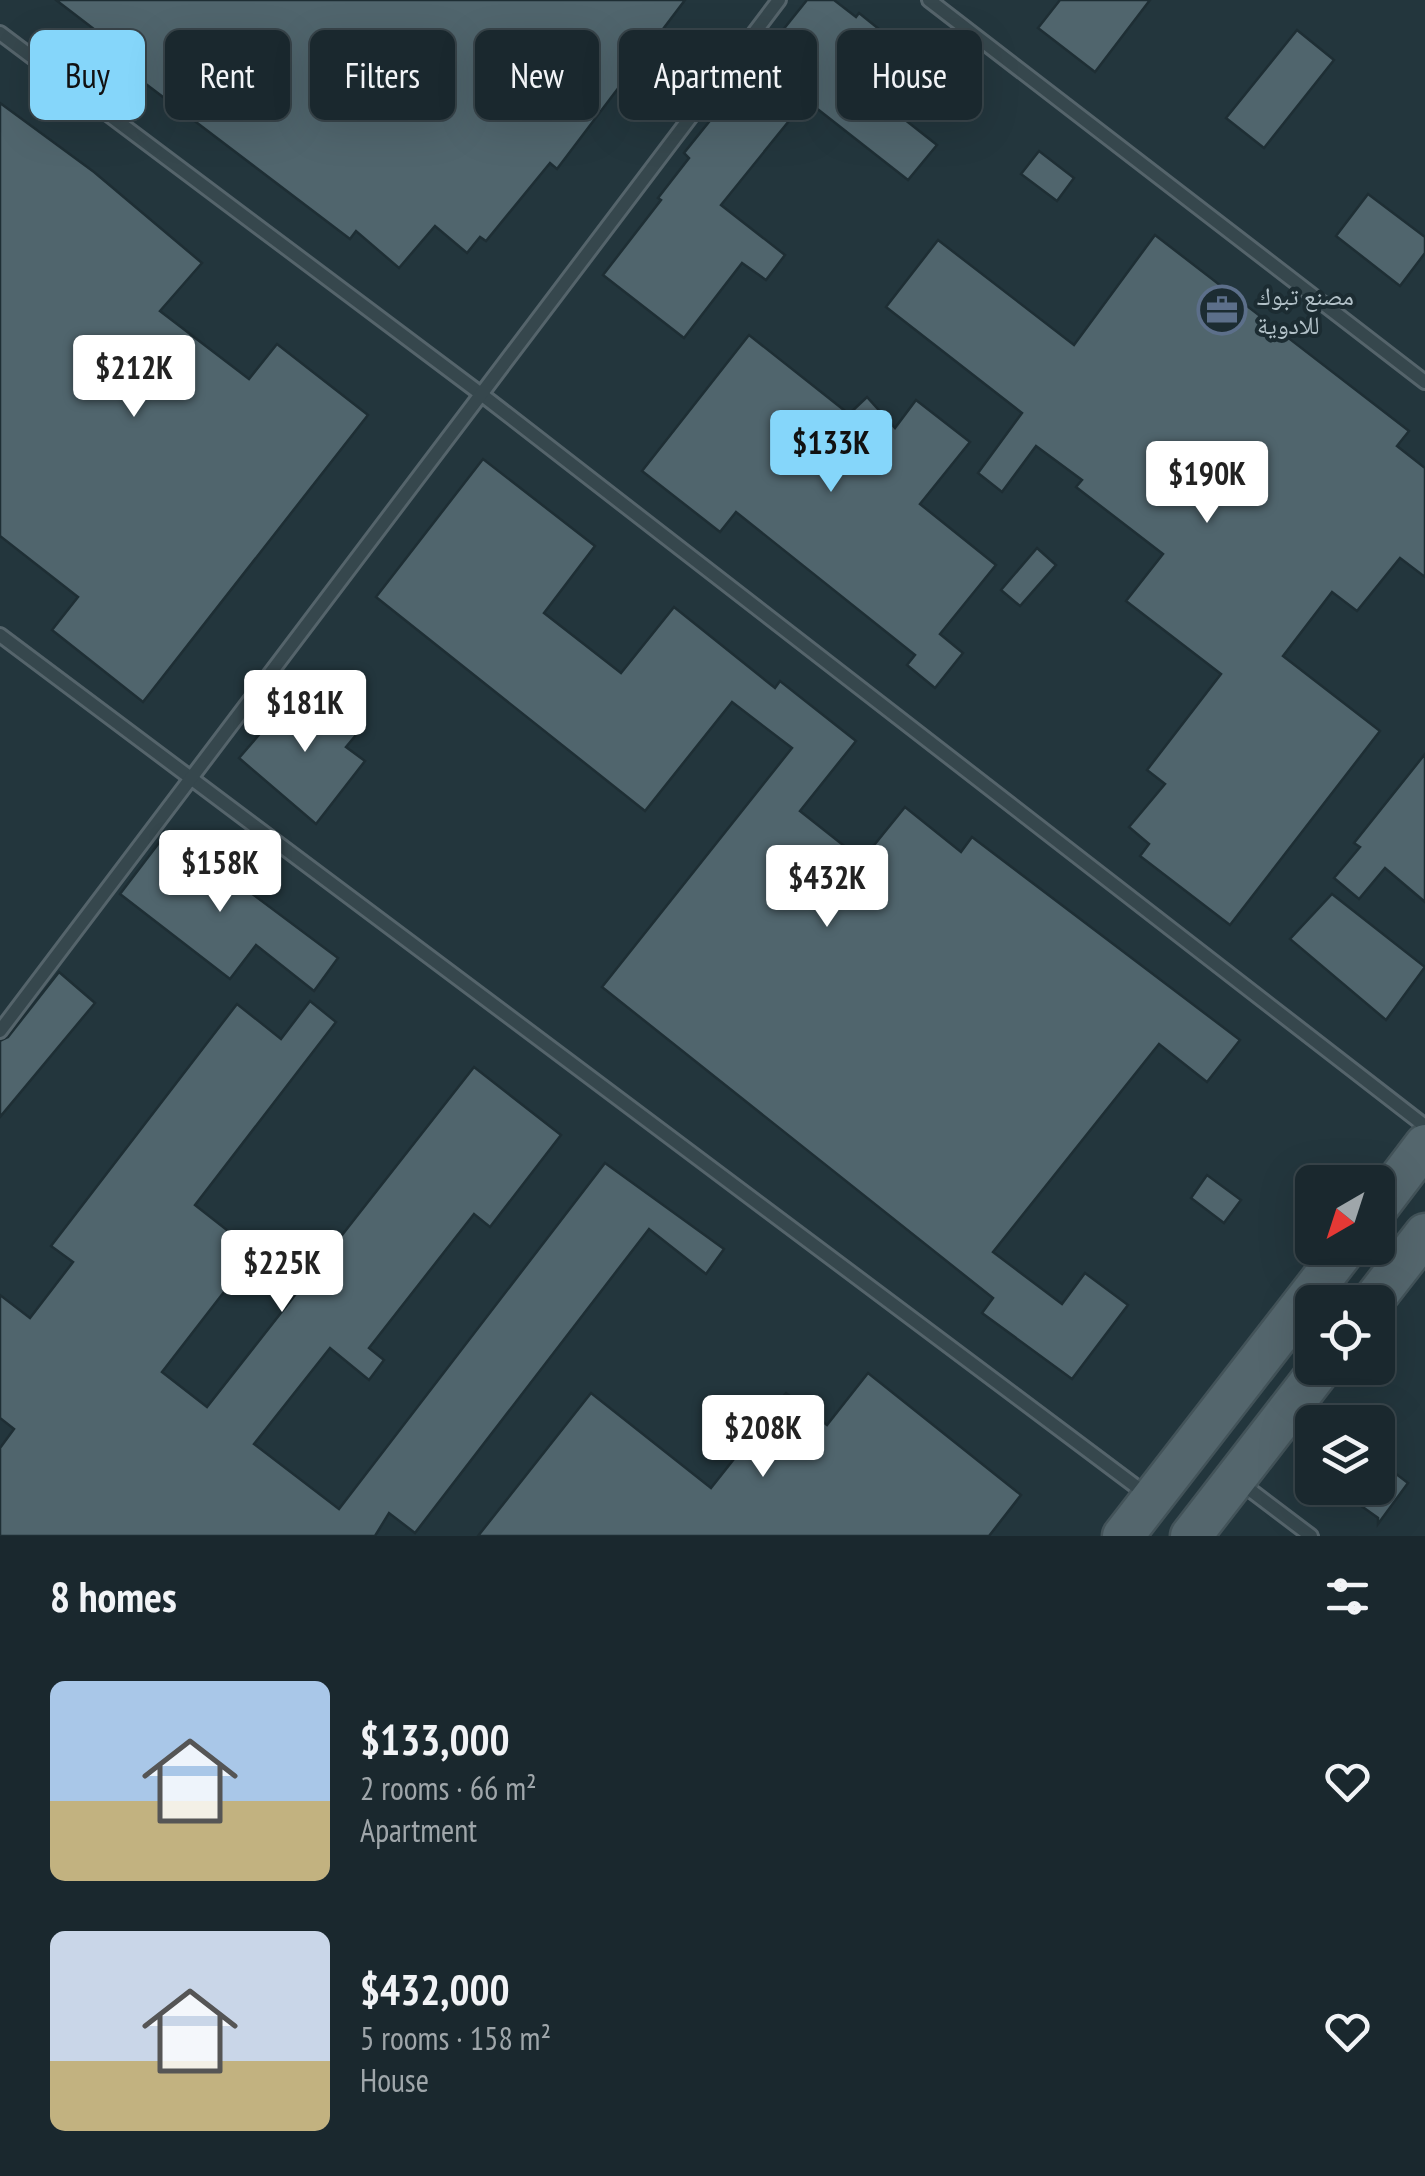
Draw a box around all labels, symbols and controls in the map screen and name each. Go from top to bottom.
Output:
chip: Buy [30,30,145,120]
chip: Rent [165,30,290,120]
chip: Filters [310,30,455,120]
chip: New [475,30,599,120]
chip: Apartment [619,30,817,120]
chip: House [837,30,982,120]
place label: مصنع تبوك للادوية [1257,280,1354,341]
office icon: مصنع تبوك للادوية [1196,284,1248,336]
pin: $212K [64,335,204,420]
text: $212K [95,346,173,388]
pin: $133K [761,410,901,495]
text: $133K [792,421,870,463]
pin: $190K [1137,441,1277,526]
text: $190K [1168,452,1246,494]
pin: $181K [235,670,375,755]
text: $181K [266,681,344,723]
pin: $158K [150,830,290,915]
text: $158K [181,841,259,883]
pin: $432K [757,845,897,930]
text: $432K [788,856,866,898]
north arrow [1295,1165,1395,1265]
map controls [1295,1165,1395,1505]
pin: $225K [212,1230,352,1315]
text: $225K [243,1241,321,1283]
button: locate [1295,1285,1395,1385]
pin: $208K [693,1395,833,1480]
button: layers [1295,1405,1395,1505]
text: $208K [724,1406,802,1448]
text: 8 homes [50,1569,177,1624]
icon: filters [1320,1569,1375,1624]
text: $133,000 [360,1712,510,1767]
icon: home [130,1721,250,1841]
icon: heart [1320,1754,1375,1809]
text: 2 rooms · 66 m² [360,1767,537,1809]
text: Apartment [360,1809,477,1851]
text: $432,000 [360,1962,510,2017]
icon: home [130,1971,250,2091]
icon: heart [1320,2004,1375,2059]
text: 5 rooms · 158 m² [360,2017,551,2059]
text: House [360,2059,429,2101]

